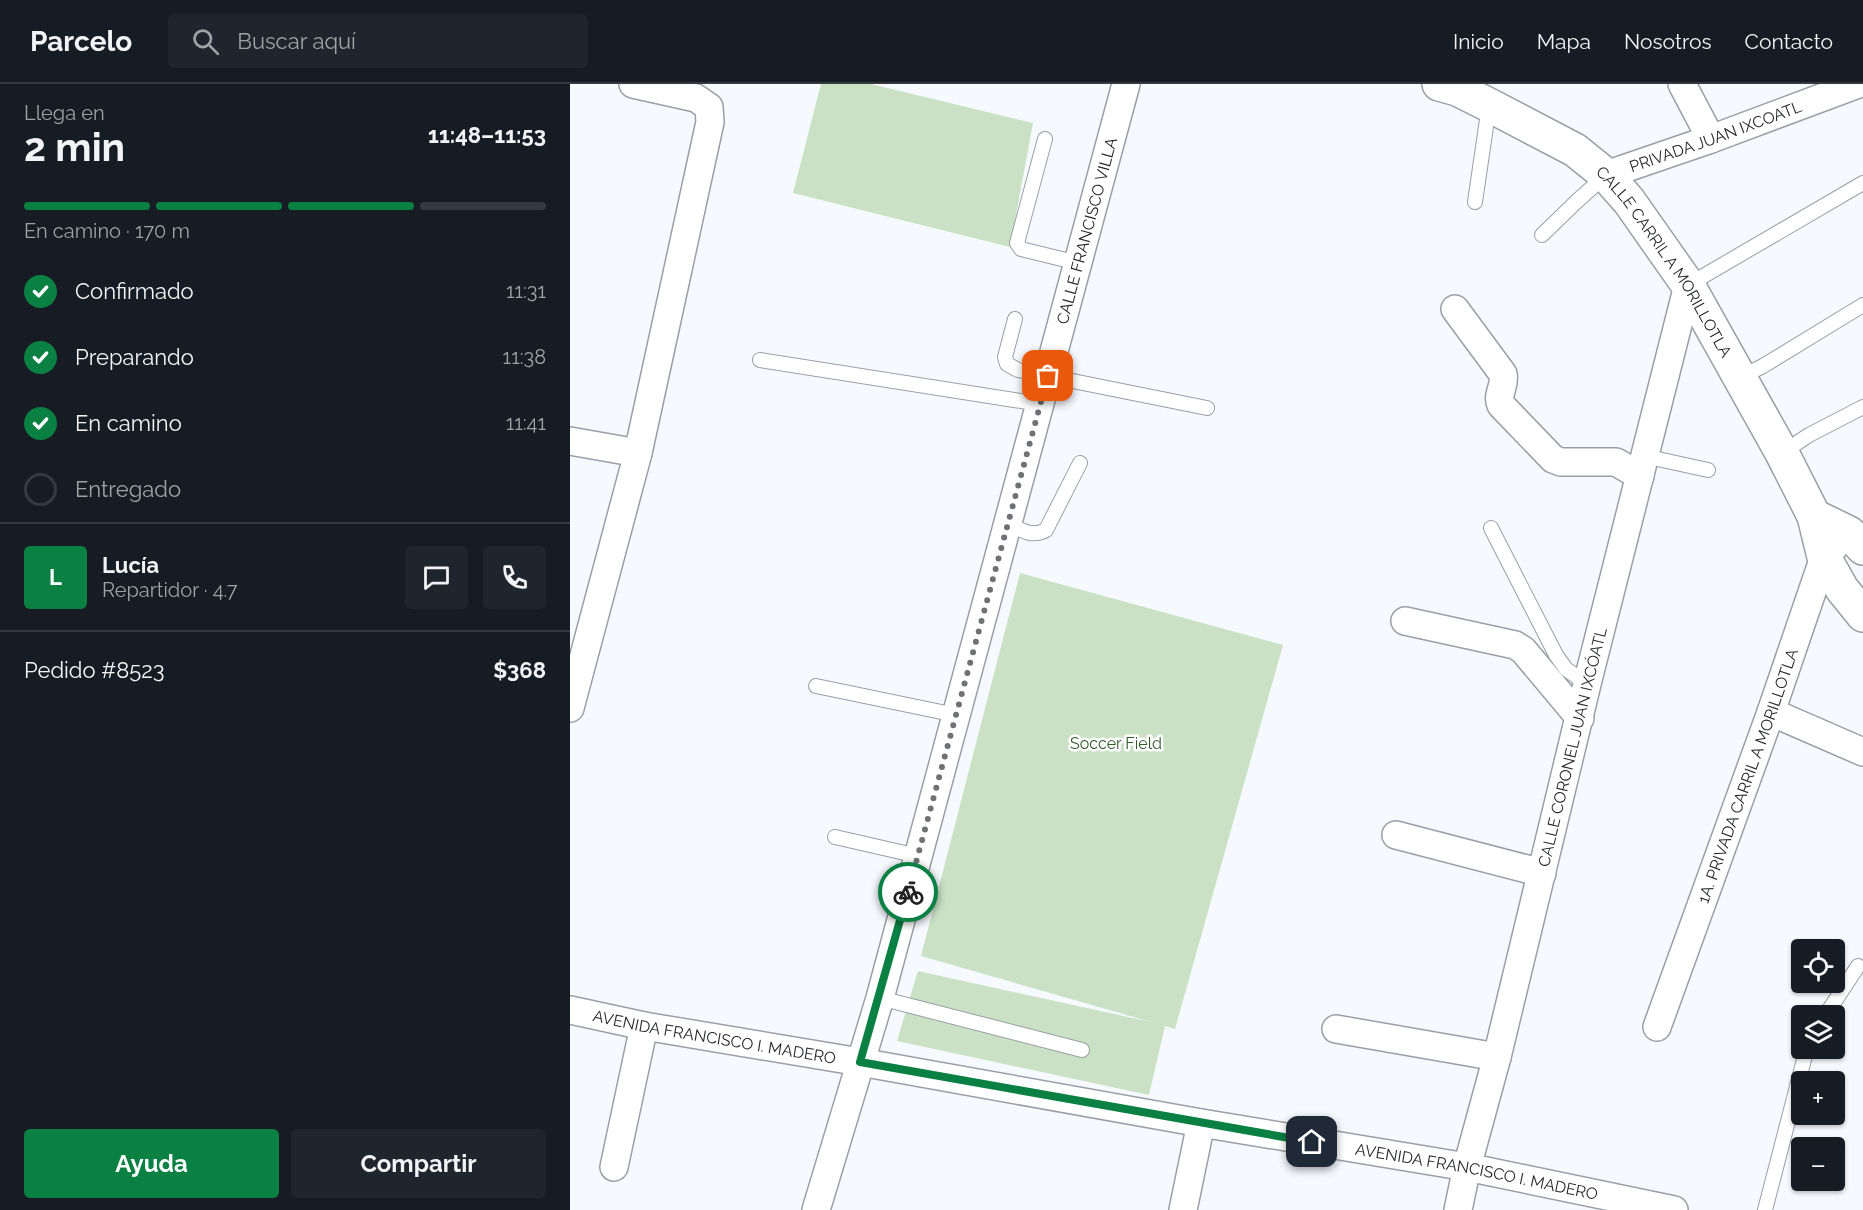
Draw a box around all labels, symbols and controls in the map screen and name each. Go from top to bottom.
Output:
search box [168,14,588,68]
text: Parcelo [30,25,132,58]
icon: search [189,25,222,58]
text: Buscar aquí [237,28,356,54]
text: Inicio [1453,29,1504,54]
text: Mapa [1537,29,1591,54]
text: Nosotros [1624,29,1712,54]
text: Contacto [1745,29,1833,54]
street label: PRIVADA JUAN IXCOATL [1627,97,1805,176]
text: Llega en [24,101,105,125]
text: 11:48–11:53 [428,122,546,148]
text: 2 min [24,124,125,170]
street label: CALLE FRANCISCO VILLA [1053,135,1121,326]
street label: CALLE CARRIL A MORILLOTLA [1593,162,1736,361]
text: En camino · 170 m [24,219,190,243]
icon: check [24,275,57,308]
text: Confirmado [75,278,194,304]
text: 11:31 [506,279,546,303]
icon: check [24,341,57,374]
text: Preparando [75,344,194,370]
text: 11:38 [503,345,546,369]
pin [1022,350,1073,401]
icon: bag [1031,359,1064,392]
icon: check [24,407,57,440]
text: En camino [75,410,182,436]
text: 11:41 [506,411,546,435]
text: Entregado [75,476,181,502]
button: chat [405,546,468,609]
button: phone [483,546,546,609]
text: Lucía [102,552,159,578]
text: L [49,564,62,590]
text: Repartidor · 4.7 [102,578,238,602]
street label: CALLE CORONEL JUAN IXCÓATL [1534,625,1611,869]
street label: 1A. PRIVADA CARRIL A MORILLOTLA [1694,646,1802,906]
text: Pedido #8523 [24,657,164,683]
text: $368 [493,657,546,683]
park label: Soccer Field [1070,734,1162,753]
courier [878,862,938,922]
icon: bike [892,876,925,909]
map controls [1791,939,1845,1191]
button: locate [1791,939,1845,993]
button: layers [1791,1005,1845,1059]
street label: AVENIDA FRANCISCO I. MADERO [591,1006,837,1068]
button: + [1791,1071,1845,1125]
pin [1286,1116,1337,1167]
icon: home [1295,1125,1328,1158]
button: Ayuda [24,1129,279,1198]
button: Compartir [291,1129,546,1198]
button: − [1791,1137,1845,1191]
street label: AVENIDA FRANCISCO I. MADERO [1354,1140,1600,1204]

